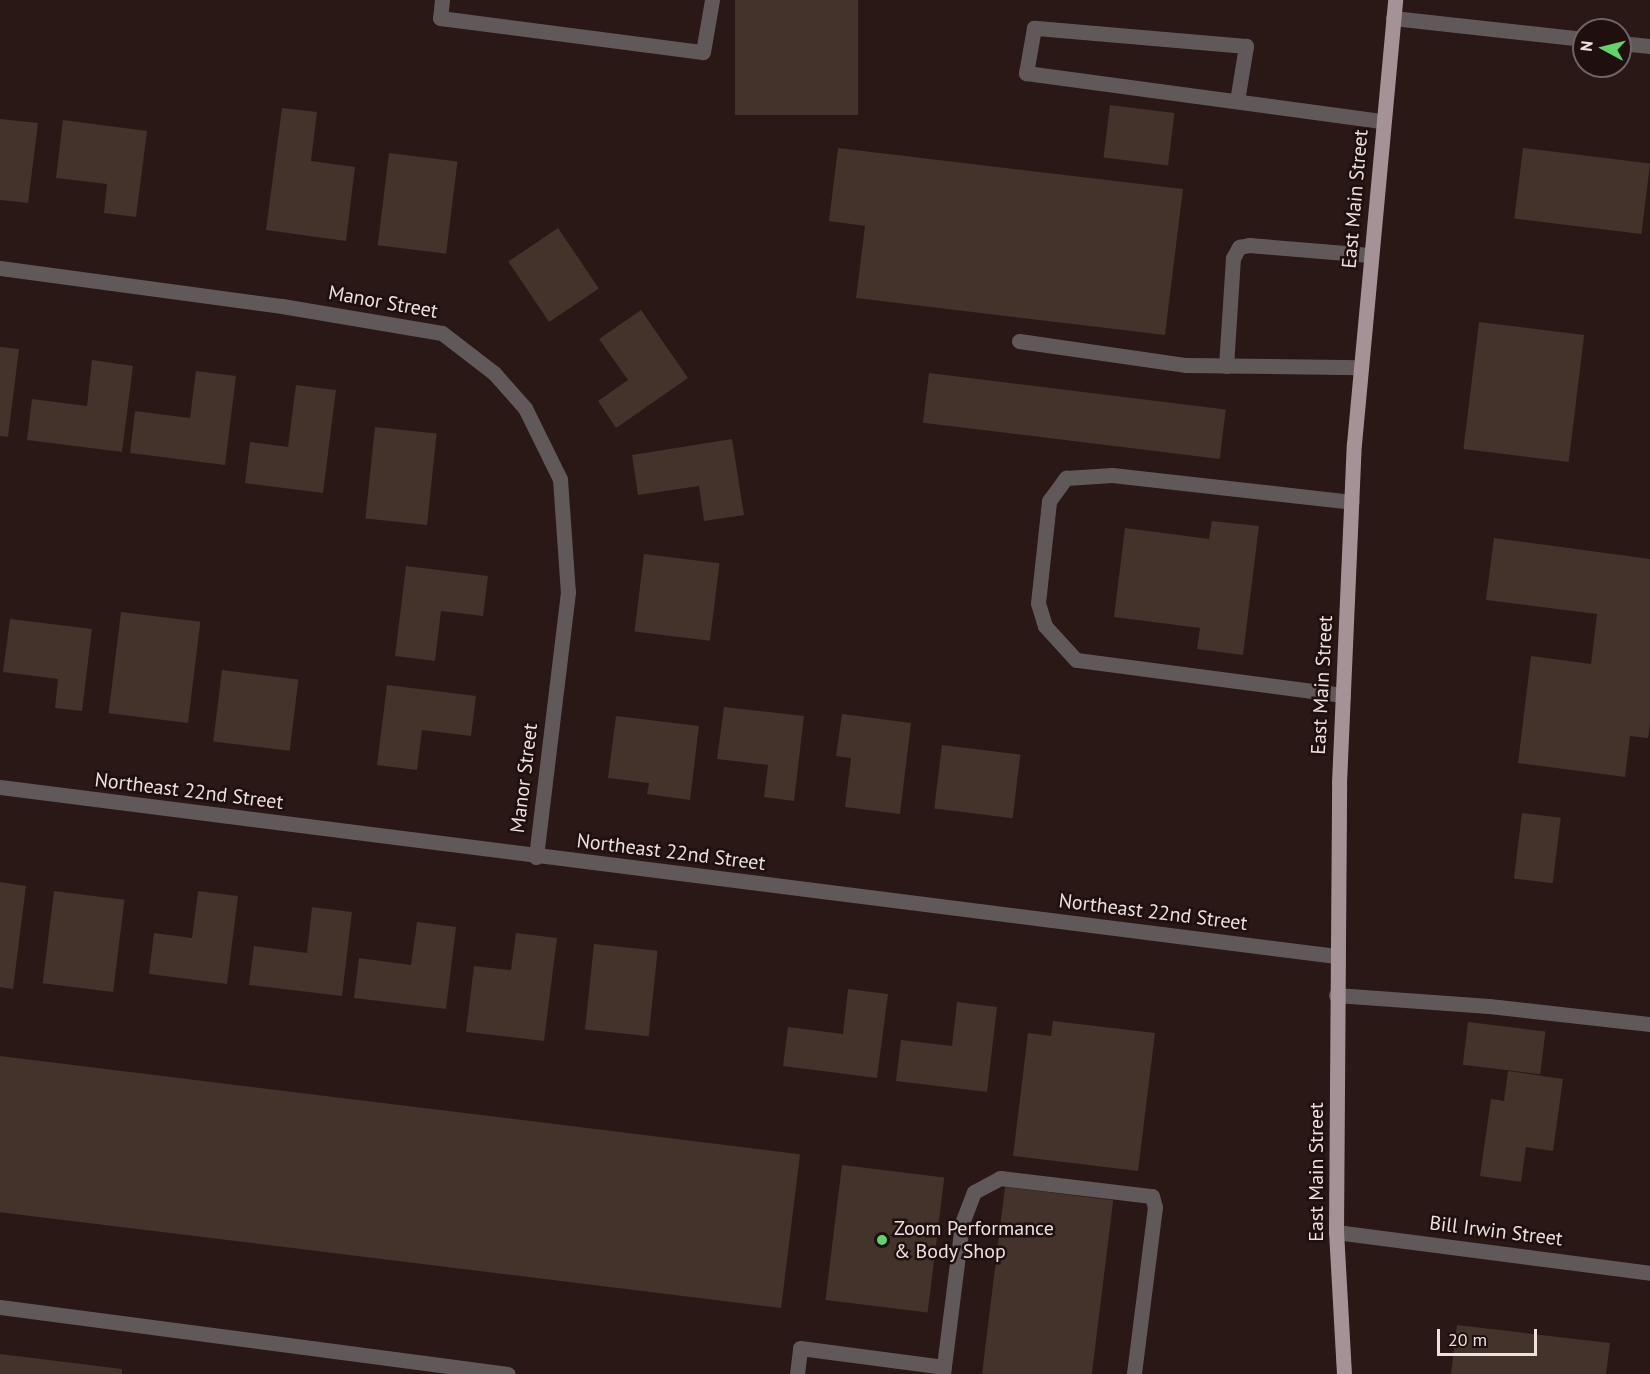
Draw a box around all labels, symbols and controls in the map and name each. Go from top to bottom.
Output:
north arrow [1572,18,1632,78]
text: N [1576,40,1597,52]
street label: East Main Street [1337,128,1373,270]
street label: Manor Street [326,281,440,323]
street label: East Main Street [1306,615,1338,755]
street label: Manor Street [505,722,543,834]
street label: Northeast 22nd Street [93,768,285,814]
street label: Northeast 22nd Street [575,829,767,875]
street label: Northeast 22nd Street [1057,889,1249,935]
street label: East Main Street [1304,1102,1328,1242]
street label: Bill Irwin Street [1428,1211,1564,1251]
place label: Zoom Performance & Body Shop [894,1216,1054,1263]
marker: Zoom Performance & Body Shop [875,1233,889,1247]
scale bar [1440,1317,1540,1355]
text: 20 m [1448,1328,1487,1351]

